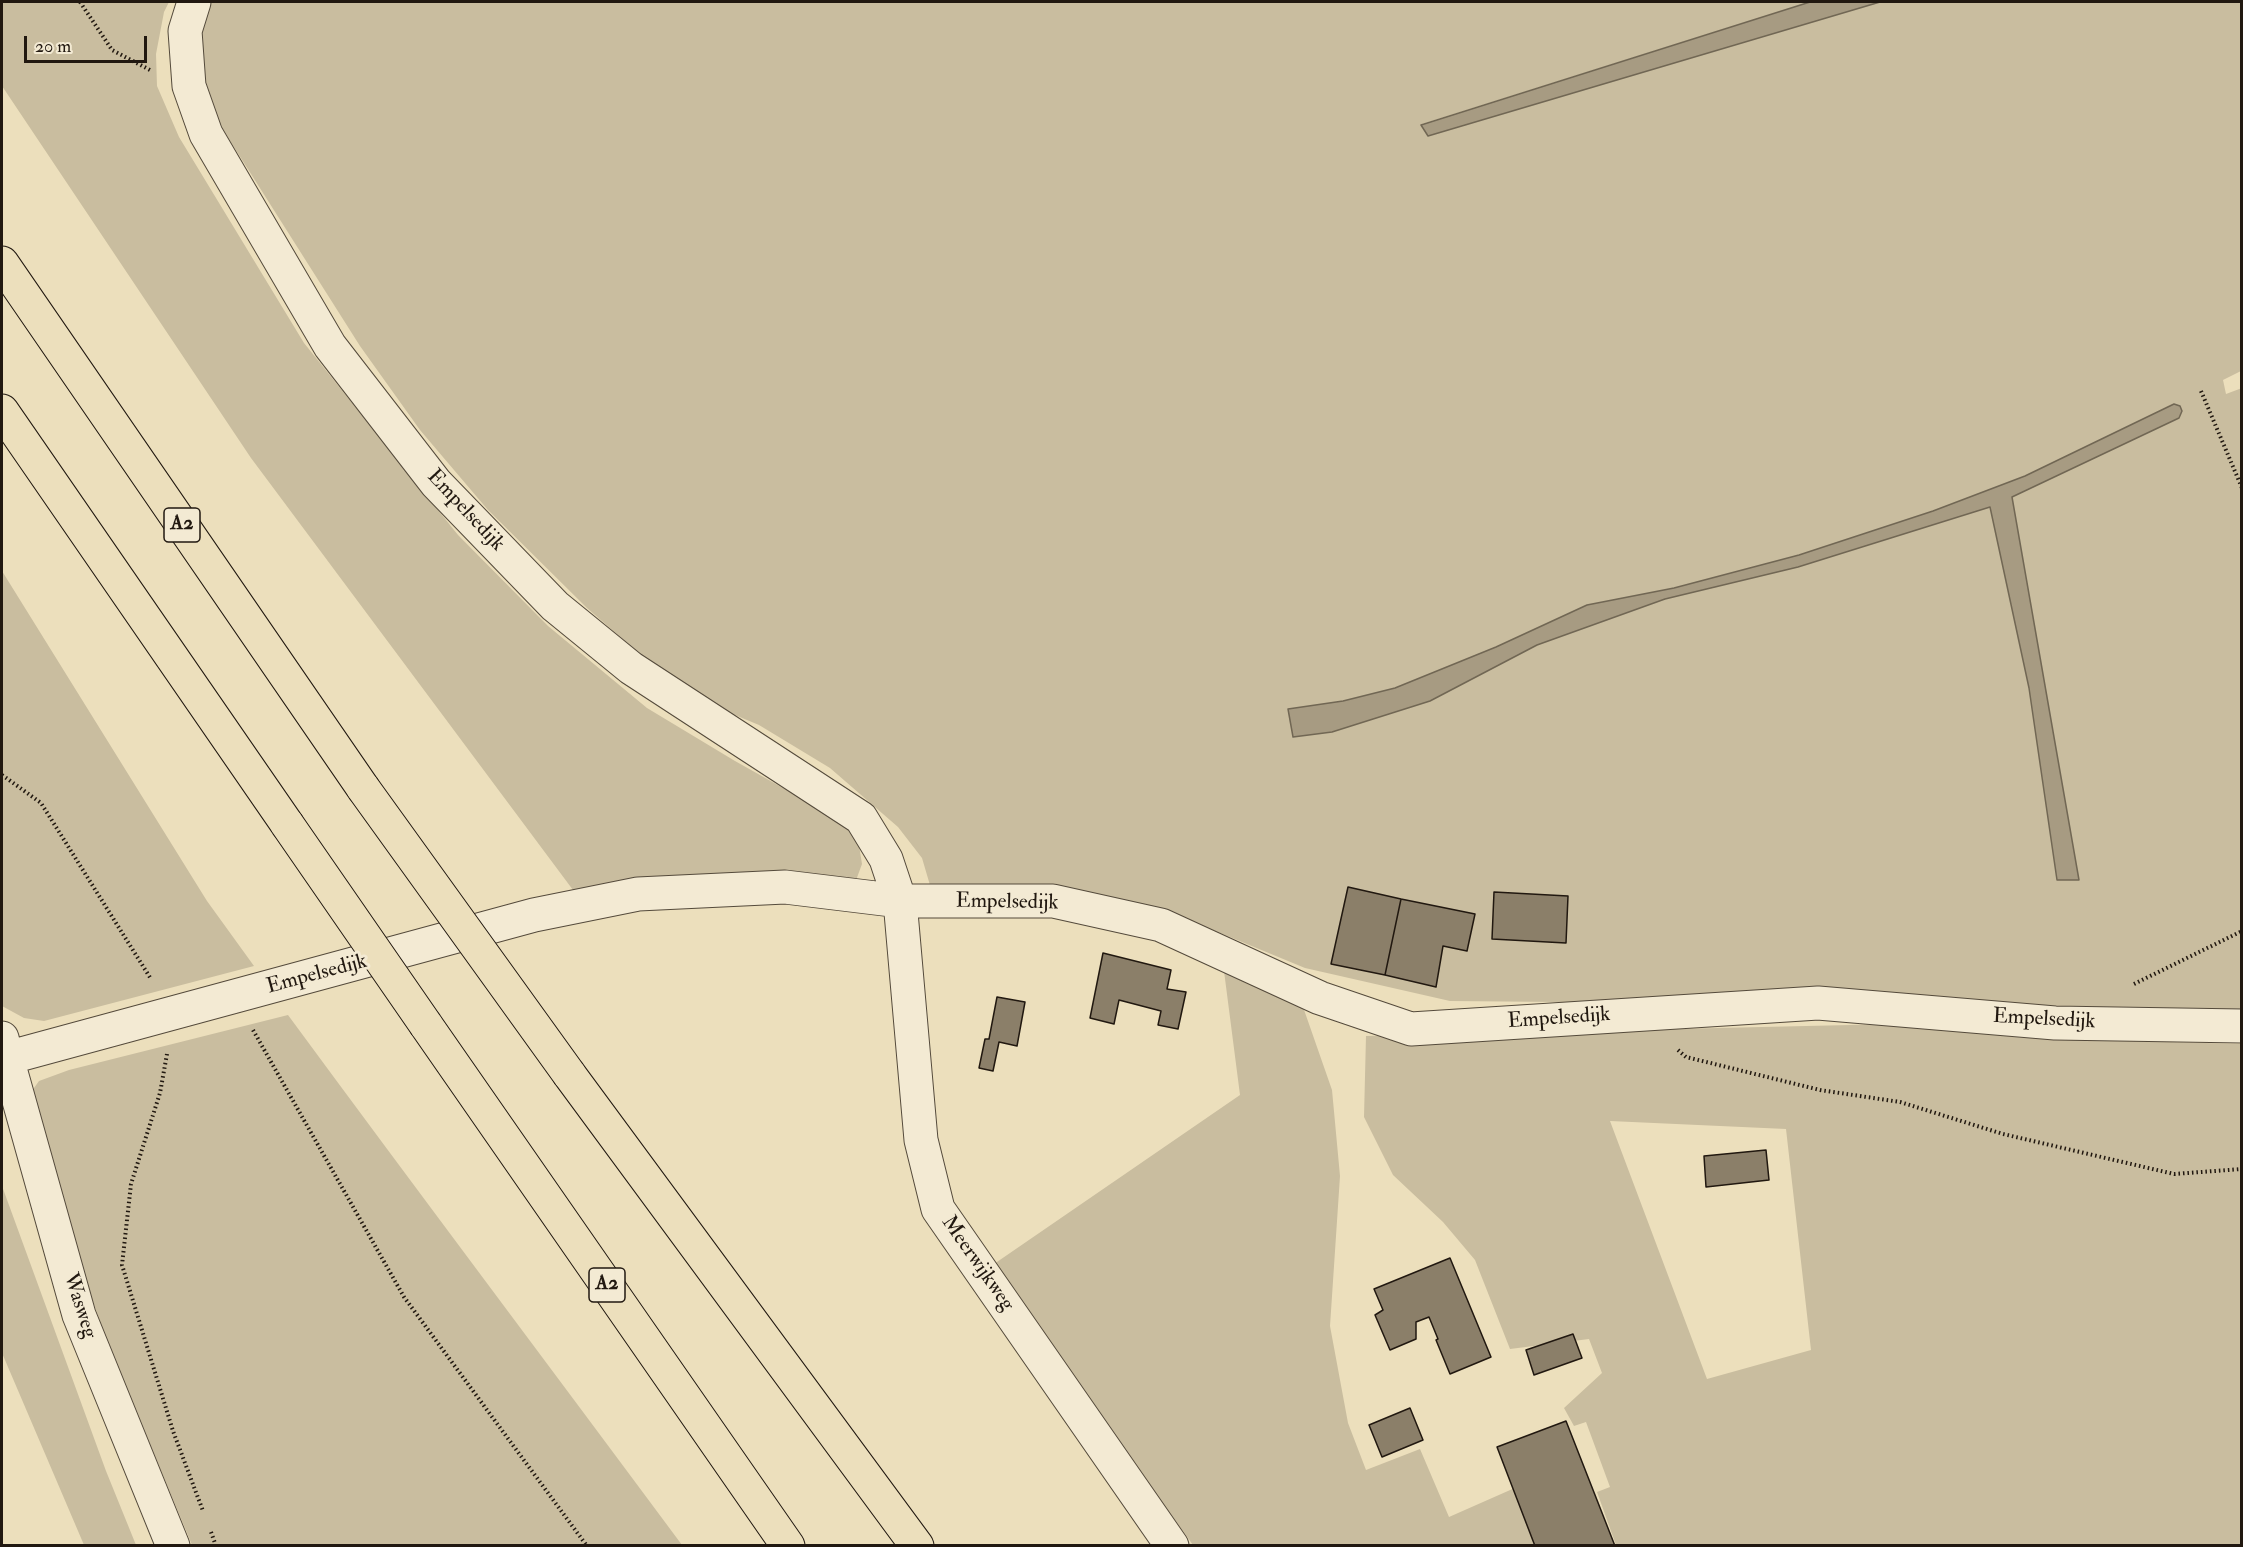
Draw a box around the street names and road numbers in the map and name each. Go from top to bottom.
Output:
street label: Empelsedijk [421,465,509,557]
road number: A2 [164,508,200,542]
street label: Empelsedijk [955,890,1059,916]
street label: Empelsedijk [264,950,370,1000]
street label: Empelsedijk [1507,1003,1611,1035]
street label: Empelsedijk [1992,1005,2096,1035]
street label: Meerwijkweg [935,1212,1019,1316]
road number: A2 [589,1268,625,1302]
street label: Wasweg [57,1270,101,1342]

